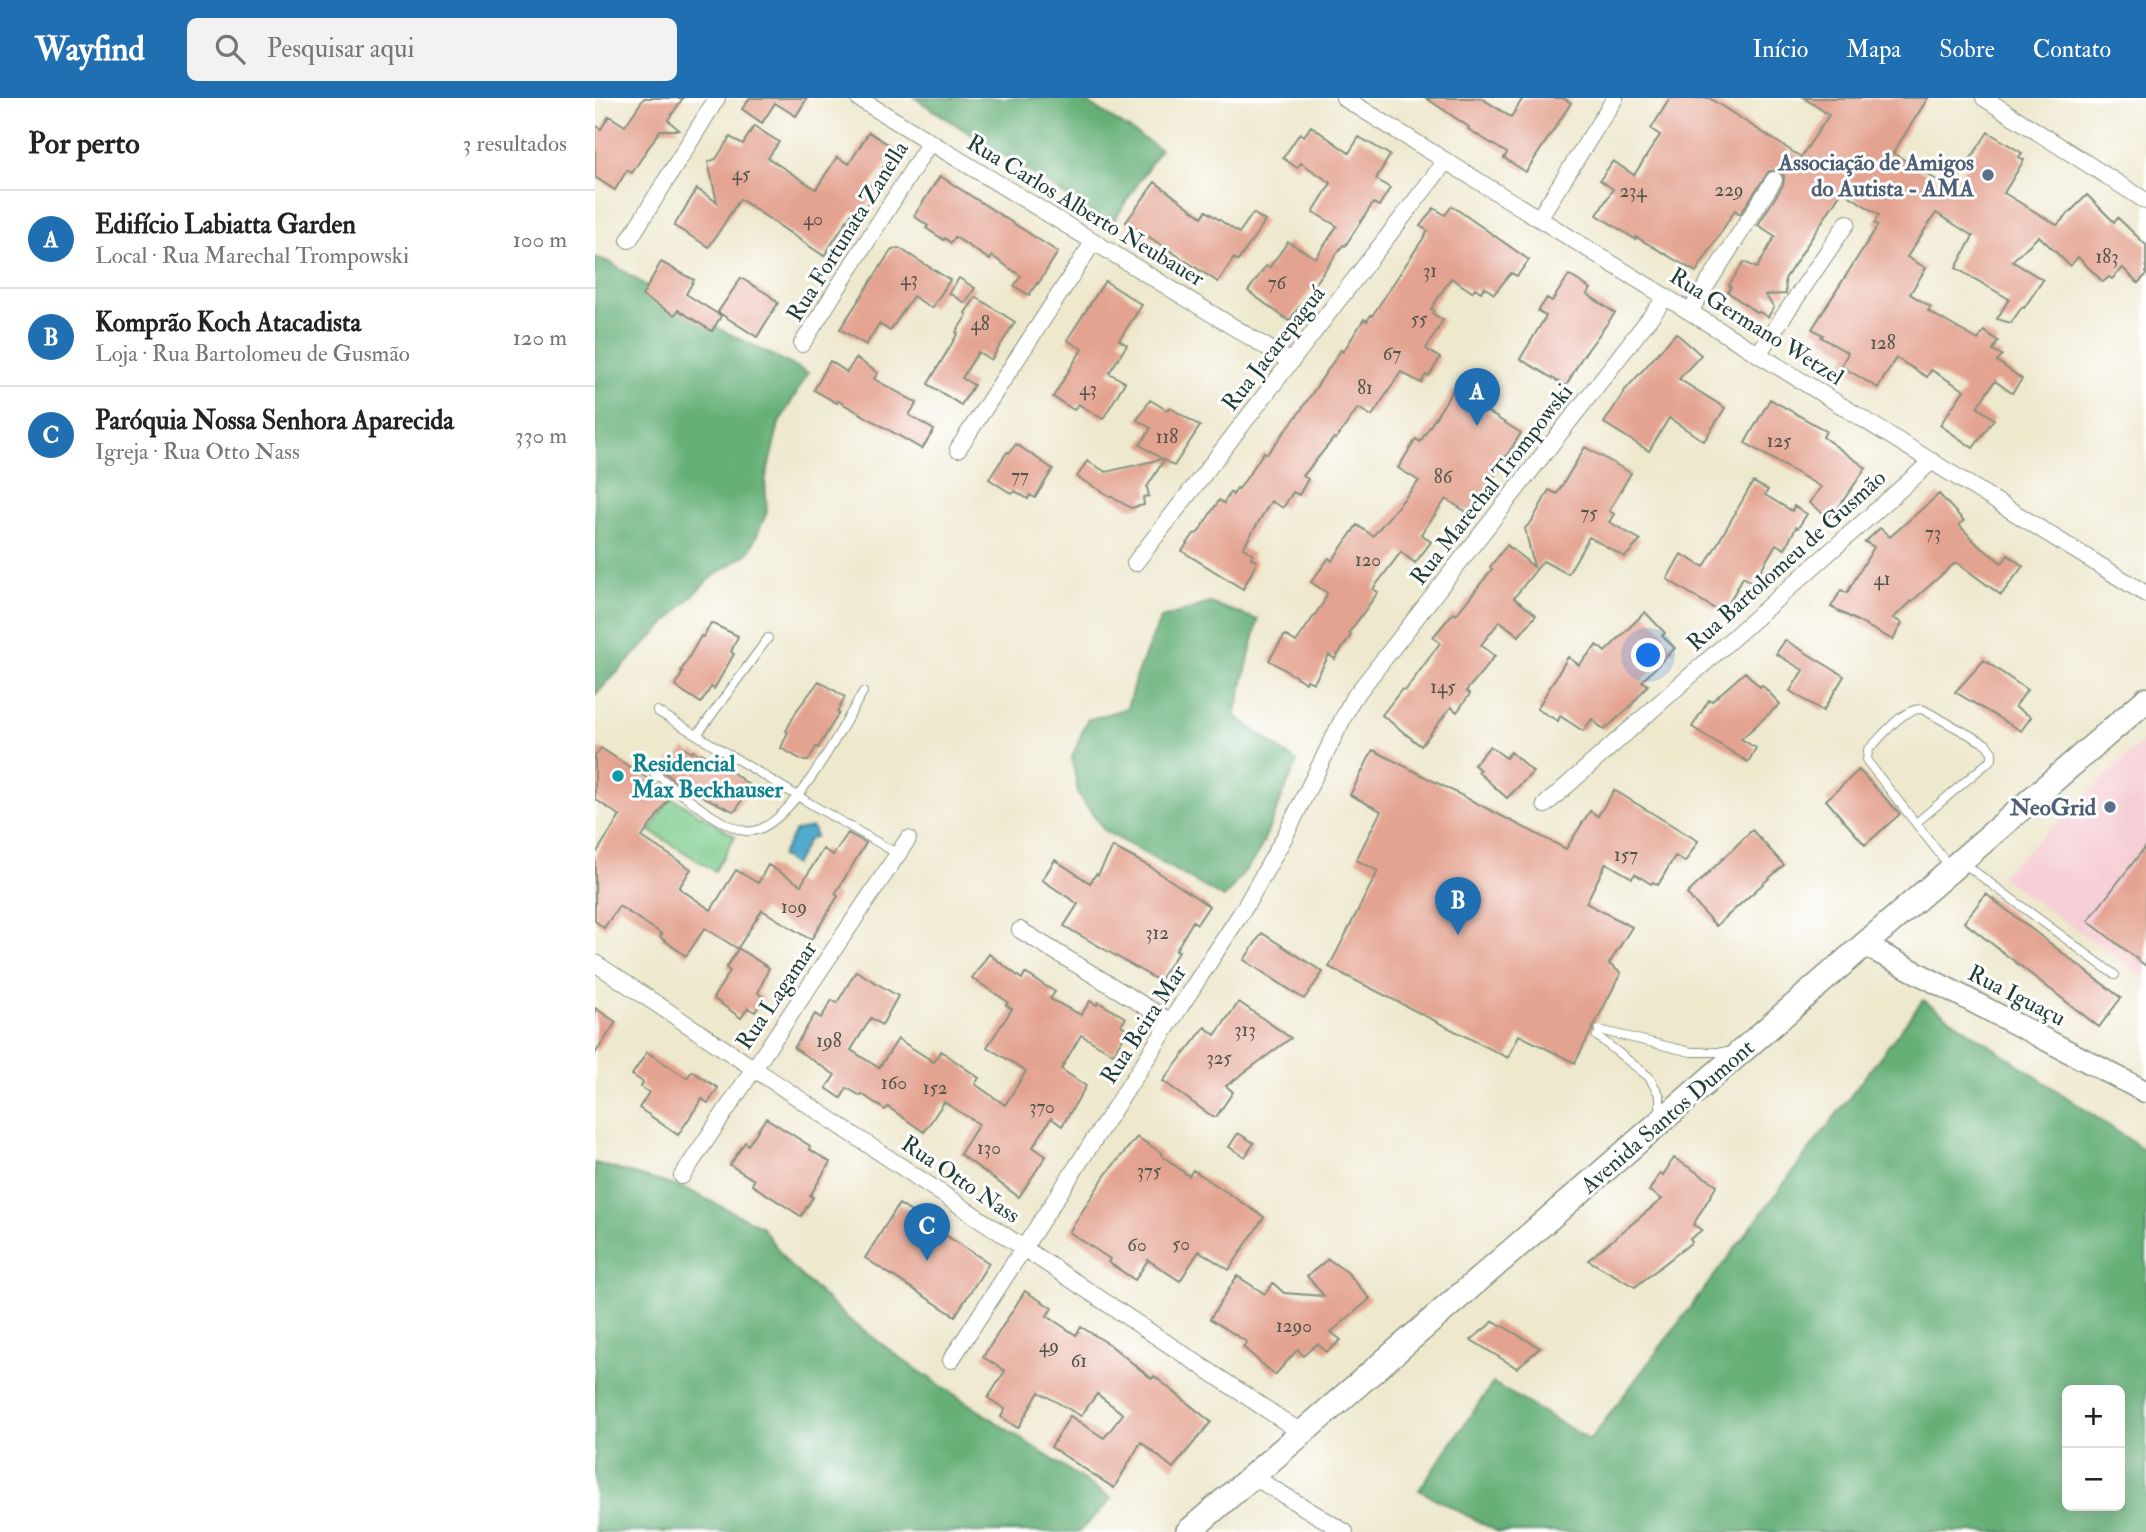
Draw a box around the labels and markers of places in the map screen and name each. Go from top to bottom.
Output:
place label: Associação de Amigos do Autista - AMA [1777,148,1974,203]
marker: Associação de Amigos do Autista - AMA [1980,167,1996,183]
pin: A [1454,368,1500,426]
place label: Residencial Max Beckhauser [631,749,783,804]
marker: Residencial Max Beckhauser [610,768,626,784]
place label: NeoGrid [2009,793,2097,822]
marker: NeoGrid [2102,799,2118,815]
pin: B [1435,877,1481,935]
pin: C [904,1203,950,1261]

